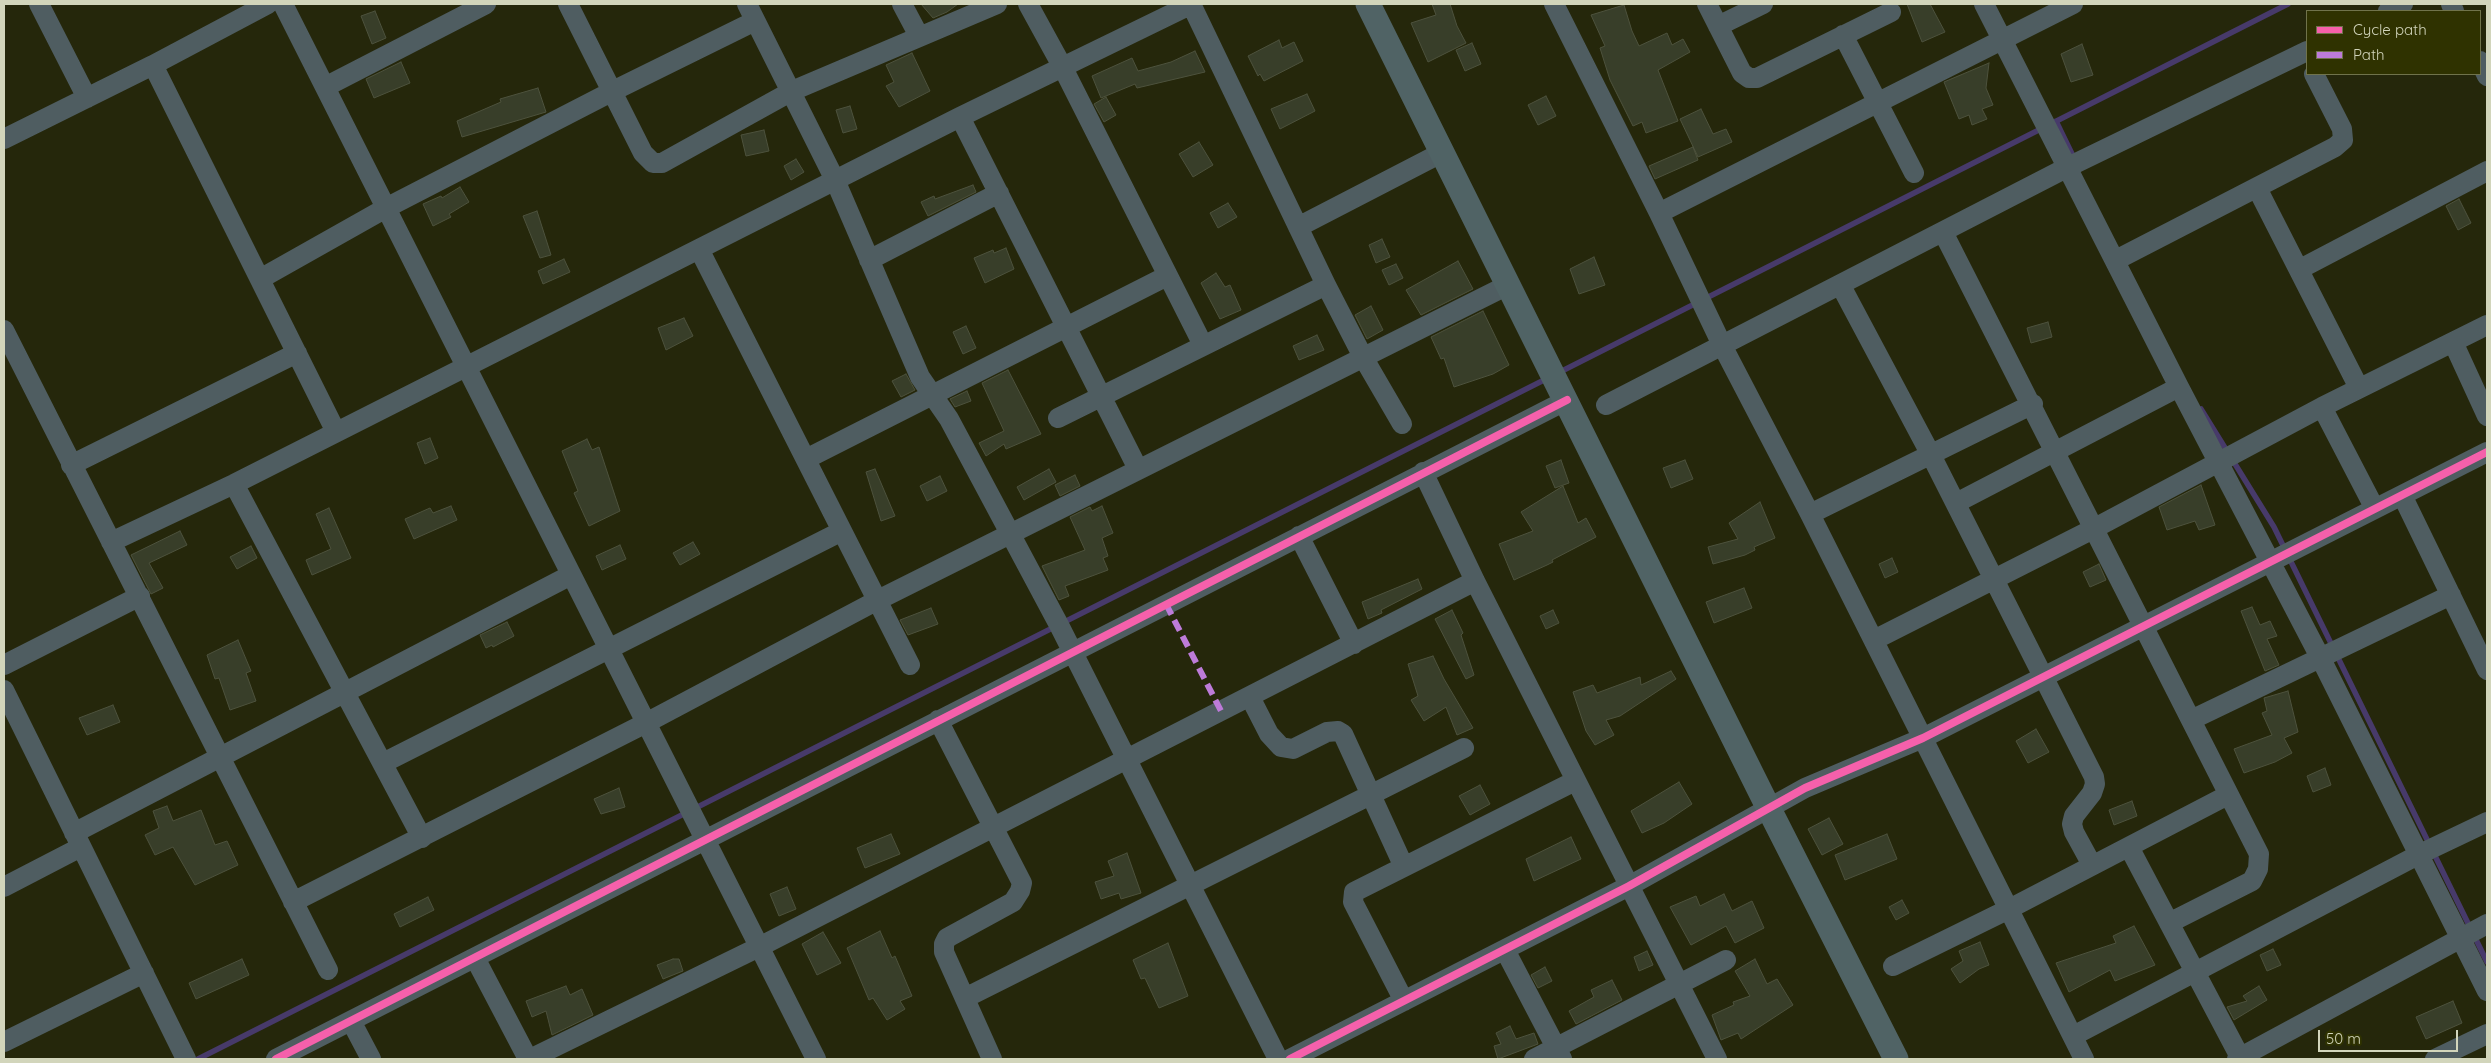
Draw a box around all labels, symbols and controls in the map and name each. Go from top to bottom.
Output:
legend [2306,10,2481,75]
text: Cycle path [2353,20,2427,39]
text: Path [2353,45,2385,64]
scale bar [2321,1020,2461,1052]
text: 50 m [2326,1029,2361,1048]

